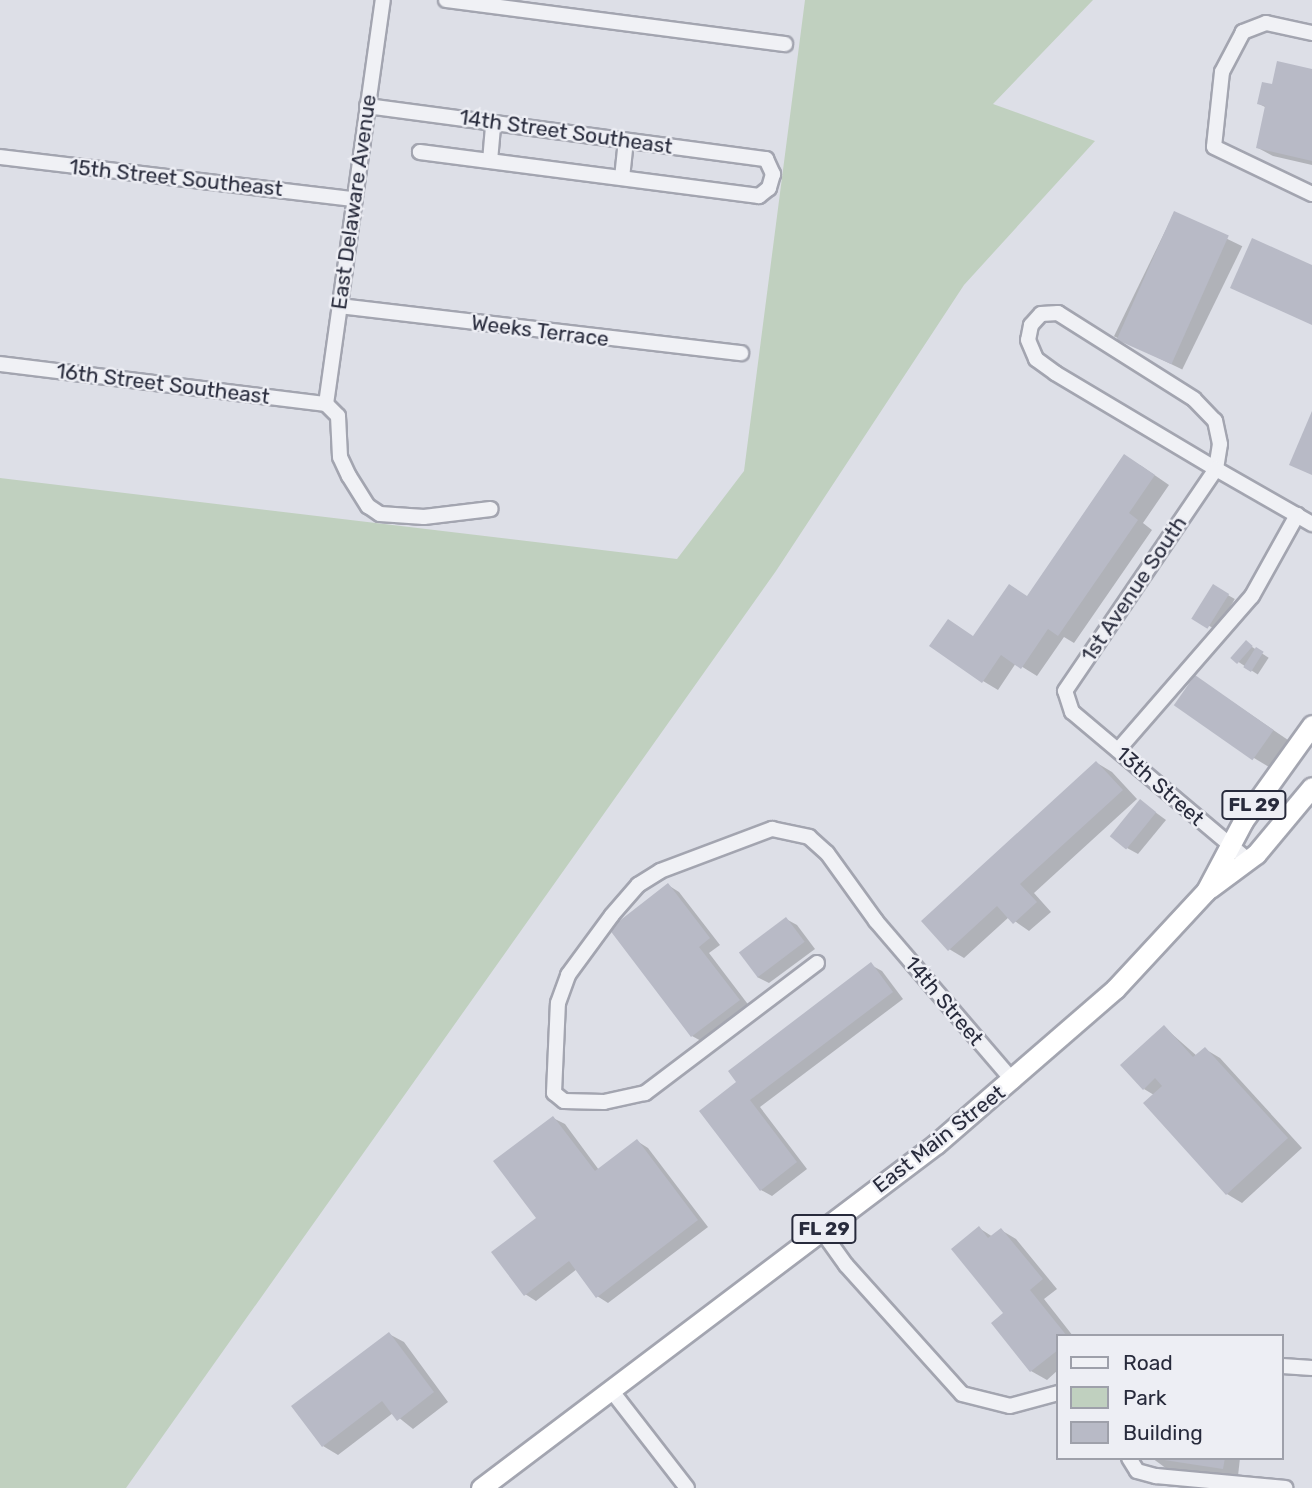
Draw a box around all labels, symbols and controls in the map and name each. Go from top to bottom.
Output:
street label: East Delaware Avenue [326,93,382,311]
street label: 14th Street Southeast [458,105,674,159]
street label: 15th Street Southeast [68,154,284,202]
street label: Weeks Terrace [469,310,611,352]
street label: 16th Street Southeast [55,358,271,410]
street label: 1st Avenue South [1076,511,1192,667]
street label: 13th Street [1111,741,1209,831]
road number: FL 29 [1221,790,1287,820]
street label: 14th Street [899,951,989,1051]
street label: East Main Street [868,1080,1010,1198]
road number: FL 29 [791,1214,857,1245]
legend [1056,1334,1284,1460]
text: Road [1123,1350,1173,1375]
text: Park [1123,1385,1167,1410]
text: Building [1123,1420,1203,1445]

